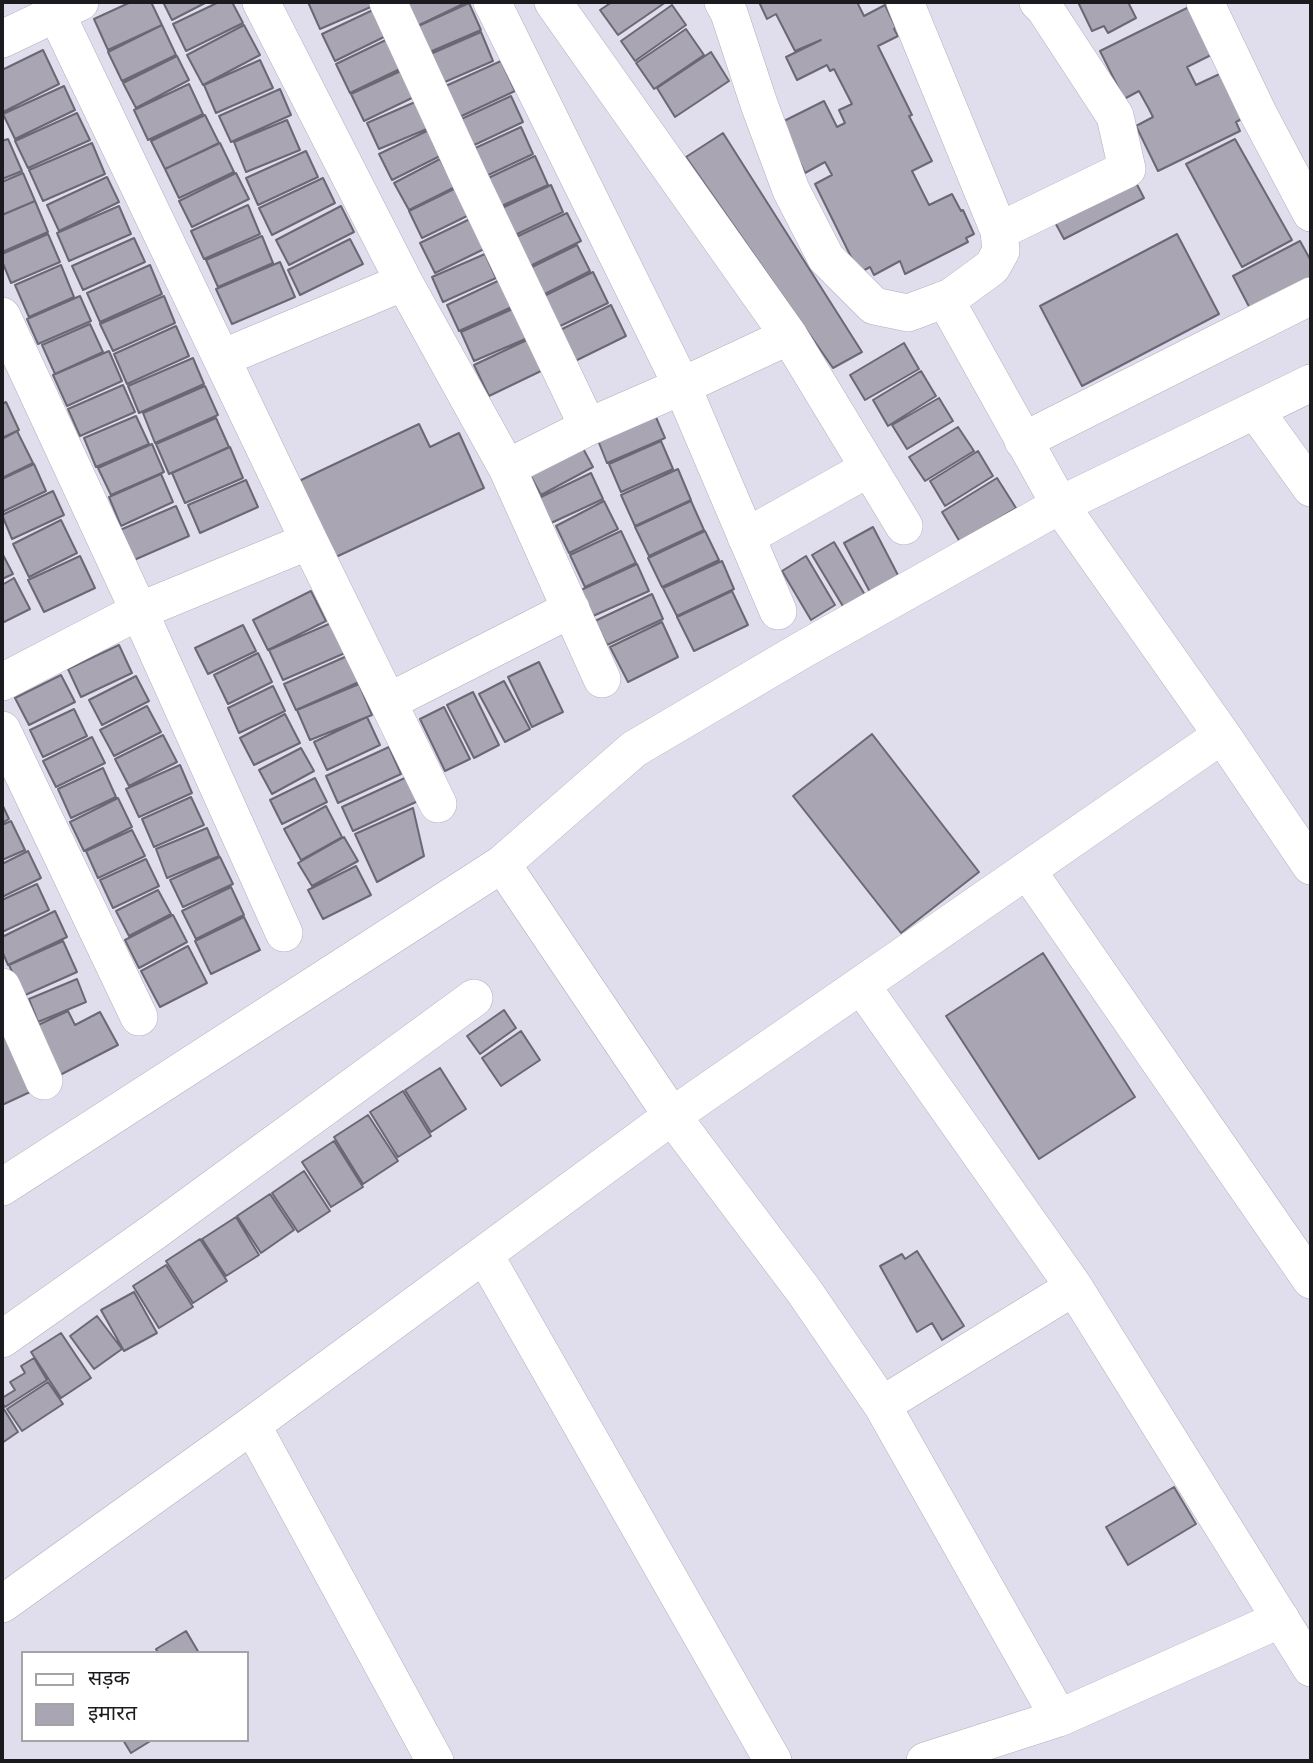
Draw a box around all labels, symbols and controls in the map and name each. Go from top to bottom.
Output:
legend [21,1651,248,1742]
text: सड़क [88,1666,130,1690]
text: इमारत [88,1701,137,1725]

